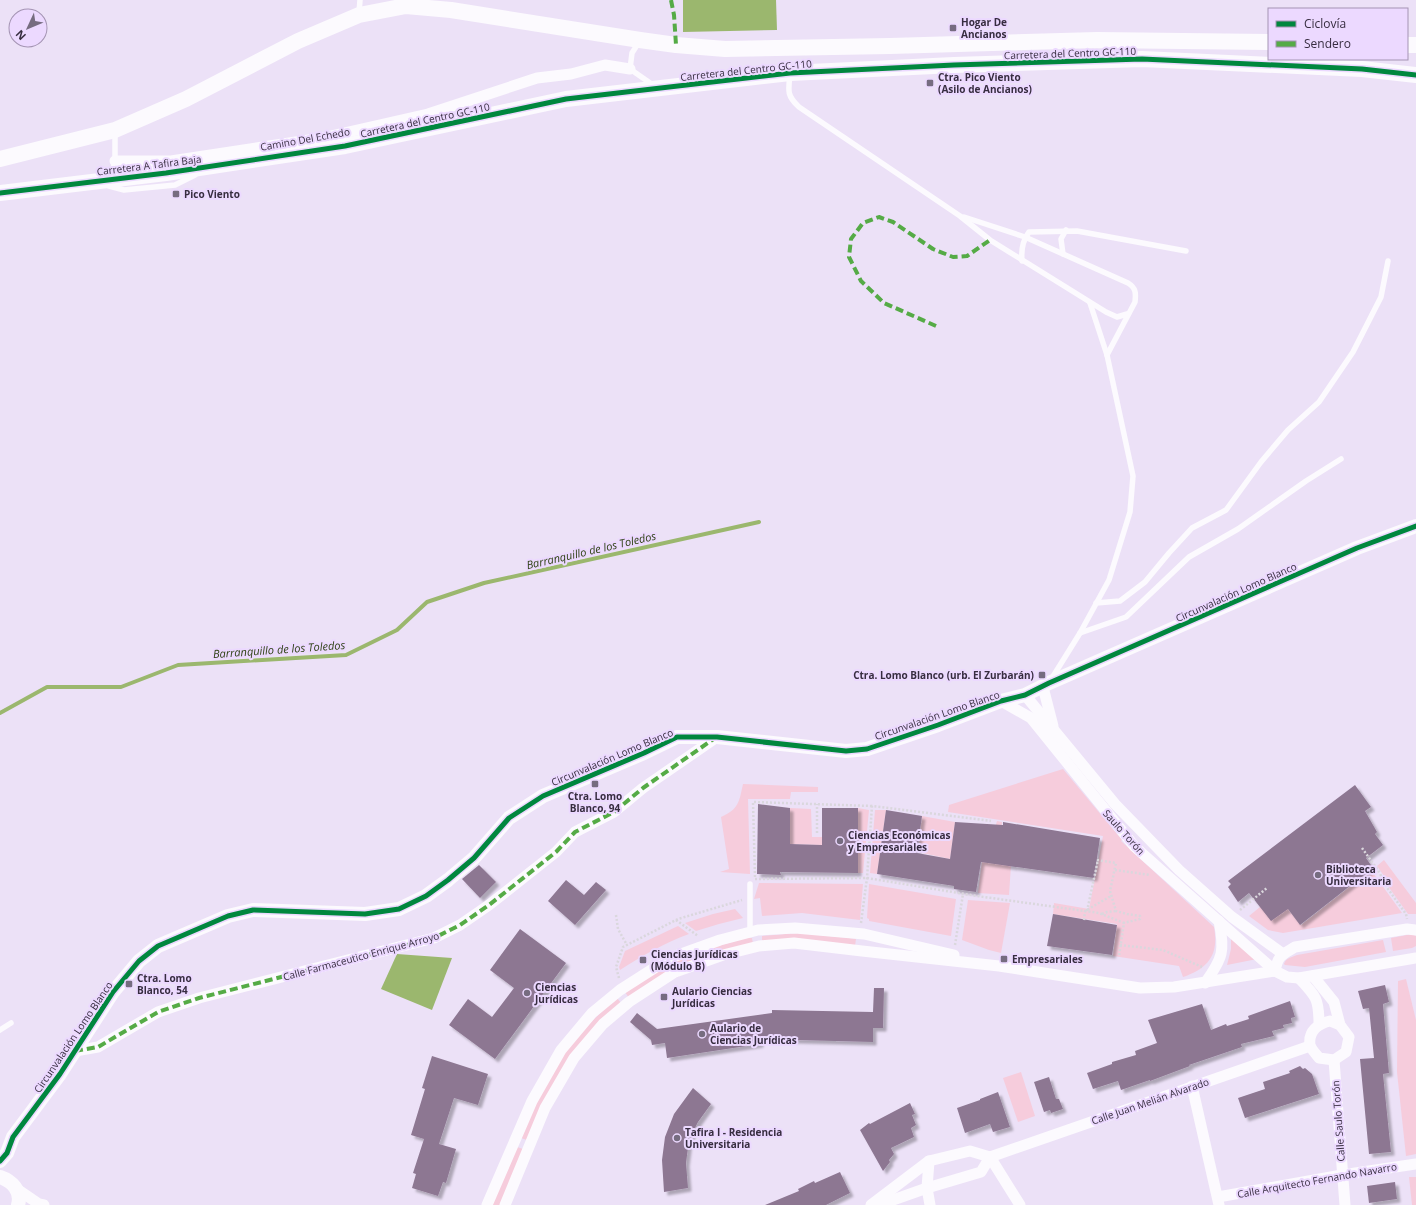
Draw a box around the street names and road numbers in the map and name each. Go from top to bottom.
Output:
street label: Carretera del Centro GC-110 [1004,44,1137,62]
street label: Carretera del Centro GC-110 [680,56,813,84]
street label: Carretera del Centro GC-110 [359,99,491,141]
street label: Camino Del Echedo [259,124,351,154]
street label: Carretera A Tafira Baja [96,152,202,178]
street label: Circunvalación Lomo Blanco [1173,559,1299,625]
street label: Circunvalación Lomo Blanco [873,687,1001,743]
street label: Circunvalación Lomo Blanco [549,725,675,789]
street label: Saulo Torón [1100,806,1148,858]
street label: Calle Farmaceutico Enrique Arroyo [281,928,441,984]
street label: Circunvalación Lomo Blanco [30,979,116,1095]
street label: Calle Juan Melián Alvarado [1089,1074,1211,1128]
street label: Calle Saulo Torón [1328,1080,1348,1162]
street label: Calle Arquitecto Fernando Navarro [1236,1159,1398,1201]

